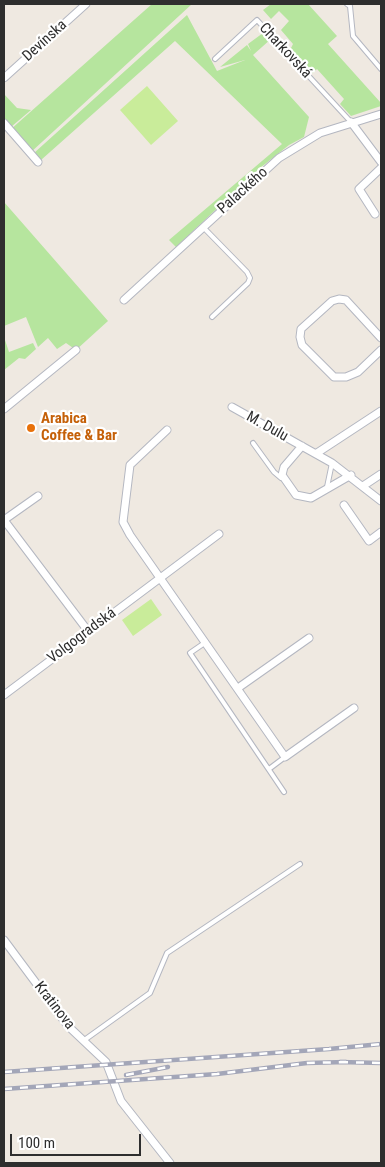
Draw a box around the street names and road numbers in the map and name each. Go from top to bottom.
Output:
street label: Devínska [19,16,71,66]
street label: Charkovská [255,20,315,82]
street label: Palackého [214,164,272,218]
street label: M. Dulu [243,408,291,446]
street label: Volgogradská [44,604,120,668]
street label: Kratinova [30,979,78,1033]

